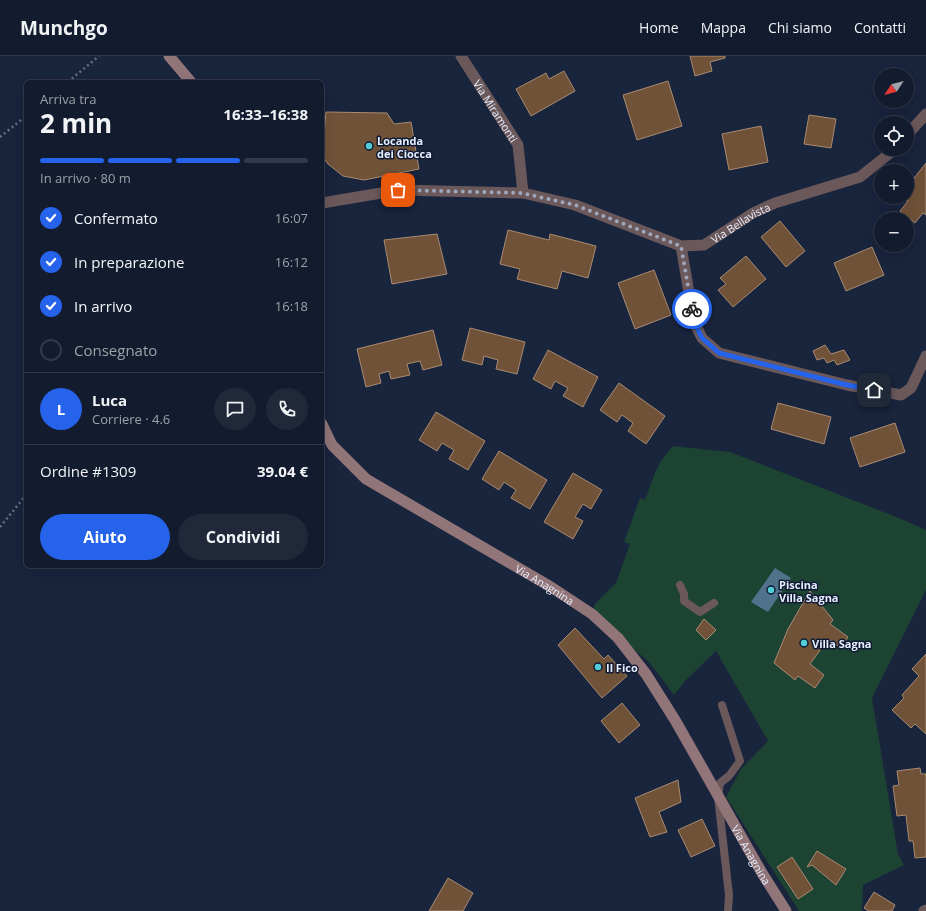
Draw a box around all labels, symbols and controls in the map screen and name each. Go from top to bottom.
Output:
text: Munchgo [20,15,108,41]
text: Home [639,18,679,37]
text: Mappa [701,18,746,37]
text: Chi siamo [768,18,832,37]
text: Contatti [854,18,906,37]
north arrow [874,68,914,108]
map controls [874,68,914,252]
street label: Via Miramonti [470,76,522,145]
text: Arriva tra [40,90,96,108]
text: 16:33–16:38 [223,104,308,124]
text: 2 min [40,105,112,141]
button: locate [874,116,914,156]
place label: Locanda dei Ciocca [377,133,432,161]
marker: Locanda dei Ciocca [364,141,374,151]
button: + [874,164,914,204]
text: In arrivo · 80 m [40,169,131,187]
pin [381,173,415,207]
icon: bag [387,179,409,201]
street label: Via Bellavista [708,199,772,246]
icon: check [40,207,62,229]
text: Confermato [74,208,158,228]
text: 16:07 [275,209,308,227]
button: − [874,212,914,252]
icon: check [40,251,62,273]
text: In preparazione [74,252,184,272]
text: 16:12 [275,253,308,271]
courier [672,289,712,329]
icon: check [40,295,62,317]
text: In arrivo [74,296,132,316]
text: 16:18 [275,297,308,315]
icon: bike [681,298,703,320]
text: Consegnato [74,340,157,360]
pin [857,373,891,407]
icon: home [863,379,885,401]
button: chat [214,388,256,430]
button: phone [266,388,308,430]
text: Luca [92,390,127,410]
text: L [57,399,65,419]
text: Corriere · 4.6 [92,410,170,428]
text: Ordine #1309 [40,461,136,481]
text: 39.04 € [257,461,308,481]
button: Aiuto [40,514,170,560]
button: Condividi [178,514,308,560]
street label: Via Anagnina [513,560,577,608]
place label: Piscina Villa Sagna [779,577,839,605]
marker: Piscina Villa Sagna [766,585,776,595]
place label: Villa Sagna [812,636,872,651]
marker: Villa Sagna [799,638,809,648]
place label: Il Fico [606,660,638,675]
marker: Il Fico [593,662,603,672]
street label: Via Anagnina [729,822,775,887]

